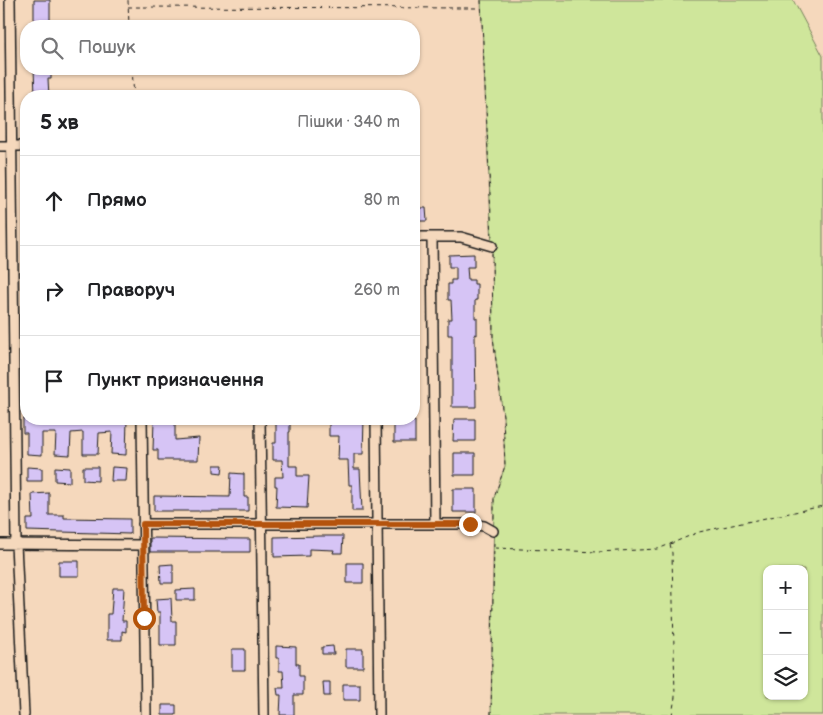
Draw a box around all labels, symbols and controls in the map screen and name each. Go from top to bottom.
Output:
search box [20,20,420,75]
icon: search [38,34,66,62]
text: Пошук [78,36,136,59]
text: 5 хв [40,110,79,135]
text: Пішки · 340 m [297,113,400,132]
icon: ahead [40,187,68,215]
text: Прямо [87,189,147,212]
text: 80 m [364,191,400,210]
icon: right [40,277,68,305]
text: Праворуч [87,279,175,302]
text: 260 m [354,281,400,300]
icon: arrive [40,367,68,395]
text: Пункт призначення [87,369,264,392]
route end [459,513,482,536]
map controls [763,565,808,700]
button: + [763,565,808,610]
route start [133,607,156,630]
button: − [763,610,808,655]
button: layers [763,655,808,700]

